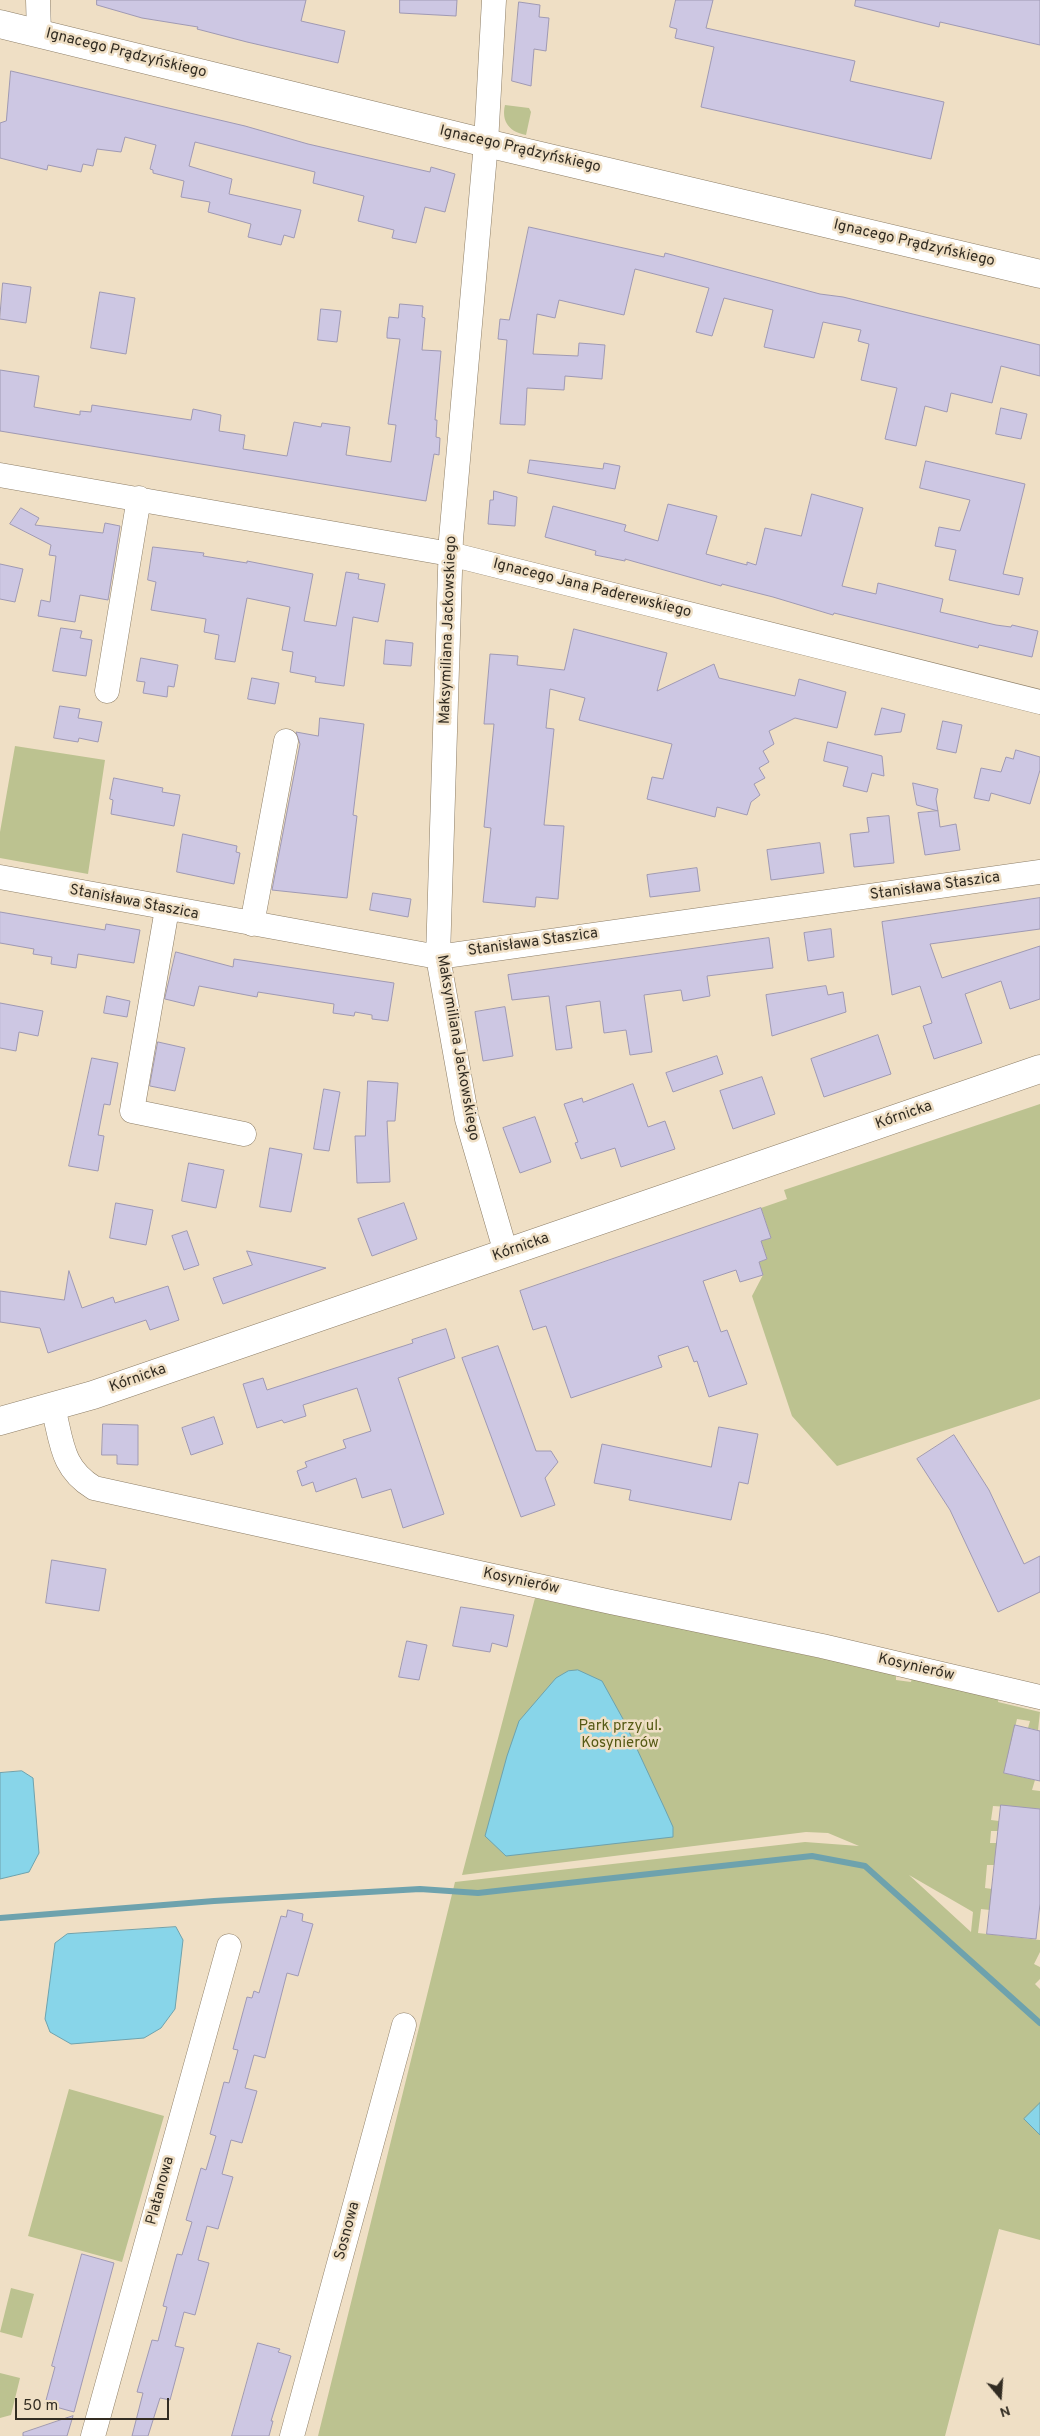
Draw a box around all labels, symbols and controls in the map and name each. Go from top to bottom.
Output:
street label: Ignacego Prądzyńskiego [44,25,208,83]
street label: Ignacego Prądzyńskiego [438,123,602,177]
street label: Ignacego Prądzyńskiego [832,217,996,271]
street label: Maksymiliana Jackowskiego [437,536,461,724]
street label: Ignacego Jana Paderewskiego [491,556,693,622]
street label: Stanisława Staszica [869,869,1001,905]
street label: Stanisława Staszica [68,882,200,924]
street label: Stanisława Staszica [467,925,599,961]
street label: Maksymiliana Jackowskiego [432,954,482,1142]
street label: Kórnicka [873,1098,935,1134]
street label: Kórnicka [490,1230,552,1266]
street label: Kórnicka [107,1361,169,1397]
street label: Kosynierów [481,1565,561,1599]
street label: Kosynierów [876,1650,956,1686]
park label: Park przy ul. Kosynierów [578,1718,662,1753]
street label: Platanowa [143,2155,179,2227]
street label: Sosnowa [332,2200,364,2262]
north arrow [975,2371,1025,2421]
scale bar [18,2388,171,2420]
text: 50 m [23,2397,58,2416]
text: N [997,2401,1012,2420]

